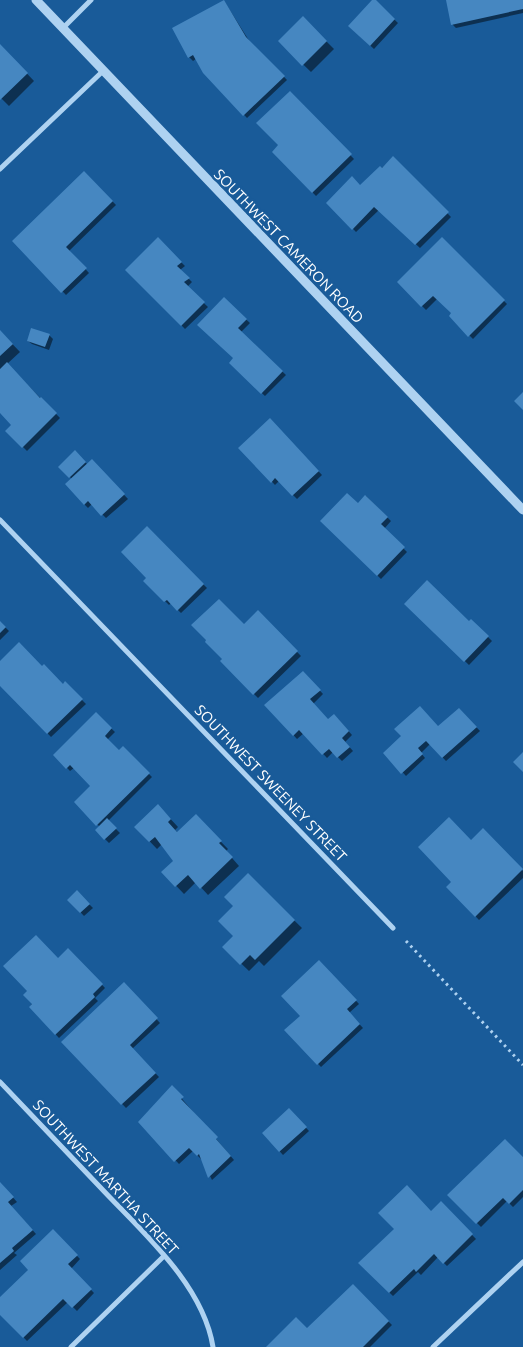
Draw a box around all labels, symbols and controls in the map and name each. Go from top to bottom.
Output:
street label: SOUTHWEST CAMERON ROAD [211,165,367,327]
street label: SOUTHWEST SWEENEY STREET [192,701,351,865]
street label: SOUTHWEST MARTHA STREET [30,1096,183,1258]

